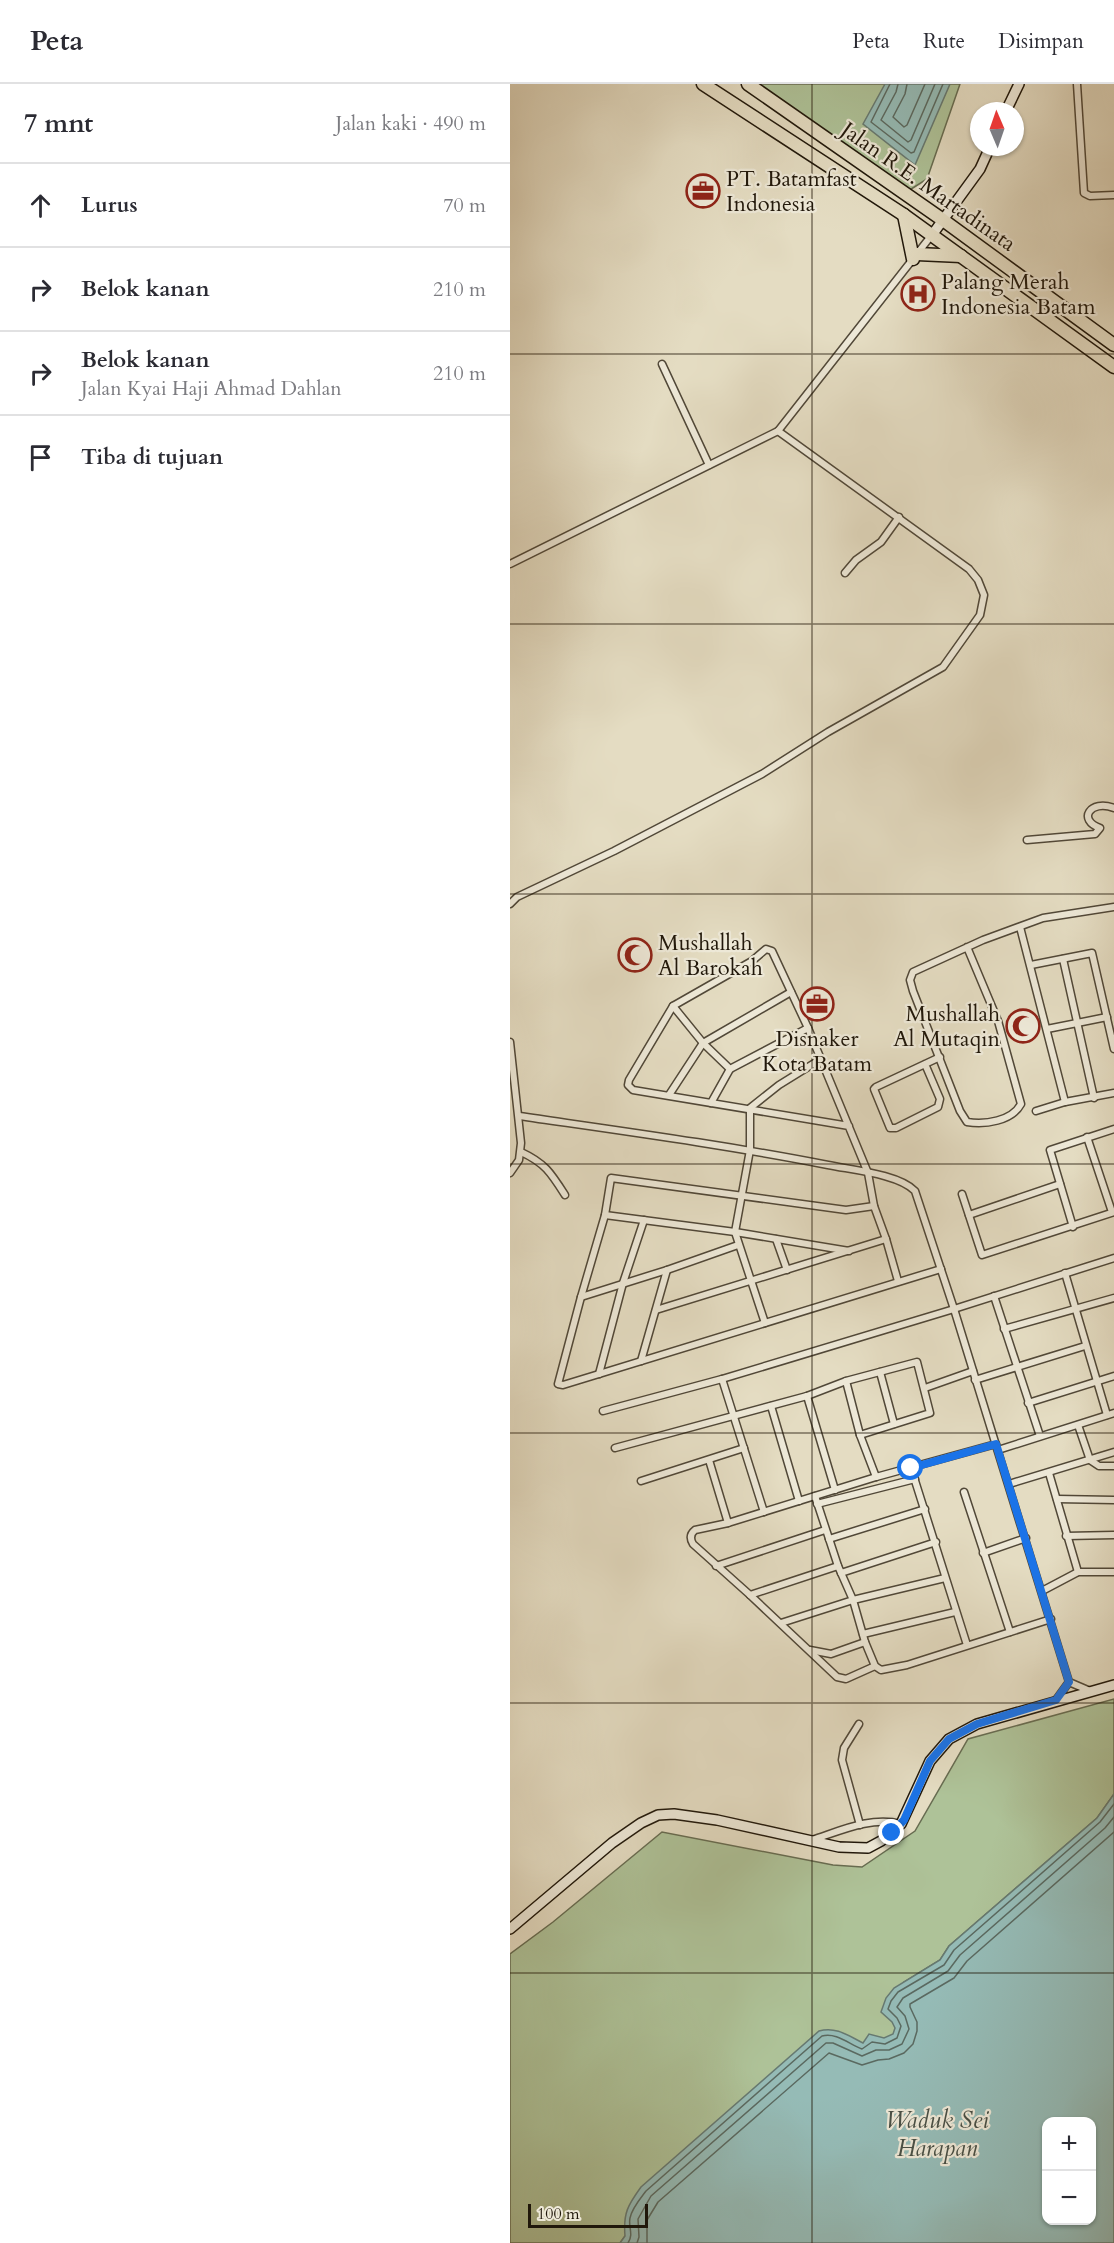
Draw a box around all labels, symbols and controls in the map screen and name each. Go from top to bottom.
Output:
text: Peta [30,22,83,60]
text: Peta [852,27,890,56]
text: Rute [923,27,965,56]
text: Disimpan [998,27,1084,56]
north arrow [970,102,1024,156]
text: 7 mnt [24,106,93,141]
text: Jalan kaki · 490 m [336,110,486,137]
street label: Jalan R.E. Martadinata [832,113,1022,259]
place label: PT. Batamfast Indonesia [726,164,857,219]
office icon: PT. Batamfast Indonesia [685,173,721,209]
icon: ahead [24,189,57,222]
text: Lurus [81,190,138,220]
text: 70 m [443,192,486,219]
place label: Palang Merah Indonesia Batam [941,267,1096,322]
icon: right [24,273,57,306]
text: Belok kanan [81,274,210,304]
text: 210 m [433,276,486,303]
hospital icon: Palang Merah Indonesia Batam [900,276,936,312]
text: Belok kanan [81,345,210,375]
icon: right [24,357,57,390]
text: 210 m [433,360,486,387]
text: Jalan Kyai Haji Ahmad Dahlan [81,375,342,402]
icon: arrive [24,441,57,474]
text: Tiba di tujuan [81,442,223,472]
place label: Mushallah Al Barokah [658,928,763,983]
mosque icon: Mushallah Al Barokah [617,937,653,973]
office icon: Disnaker Kota Batam [799,986,835,1022]
place label: Mushallah Al Mutaqin [893,999,1000,1054]
mosque icon: Mushallah Al Mutaqin [1005,1008,1041,1044]
place label: Disnaker Kota Batam [762,1024,872,1079]
route start [897,1454,923,1480]
route end [878,1819,904,1845]
water label: Waduk Sei Harapan [885,2104,989,2165]
map controls [1042,2117,1096,2225]
button: + [1042,2117,1096,2171]
button: − [1042,2171,1096,2225]
scale bar [528,2201,648,2228]
text: 100 m [537,2203,579,2225]

